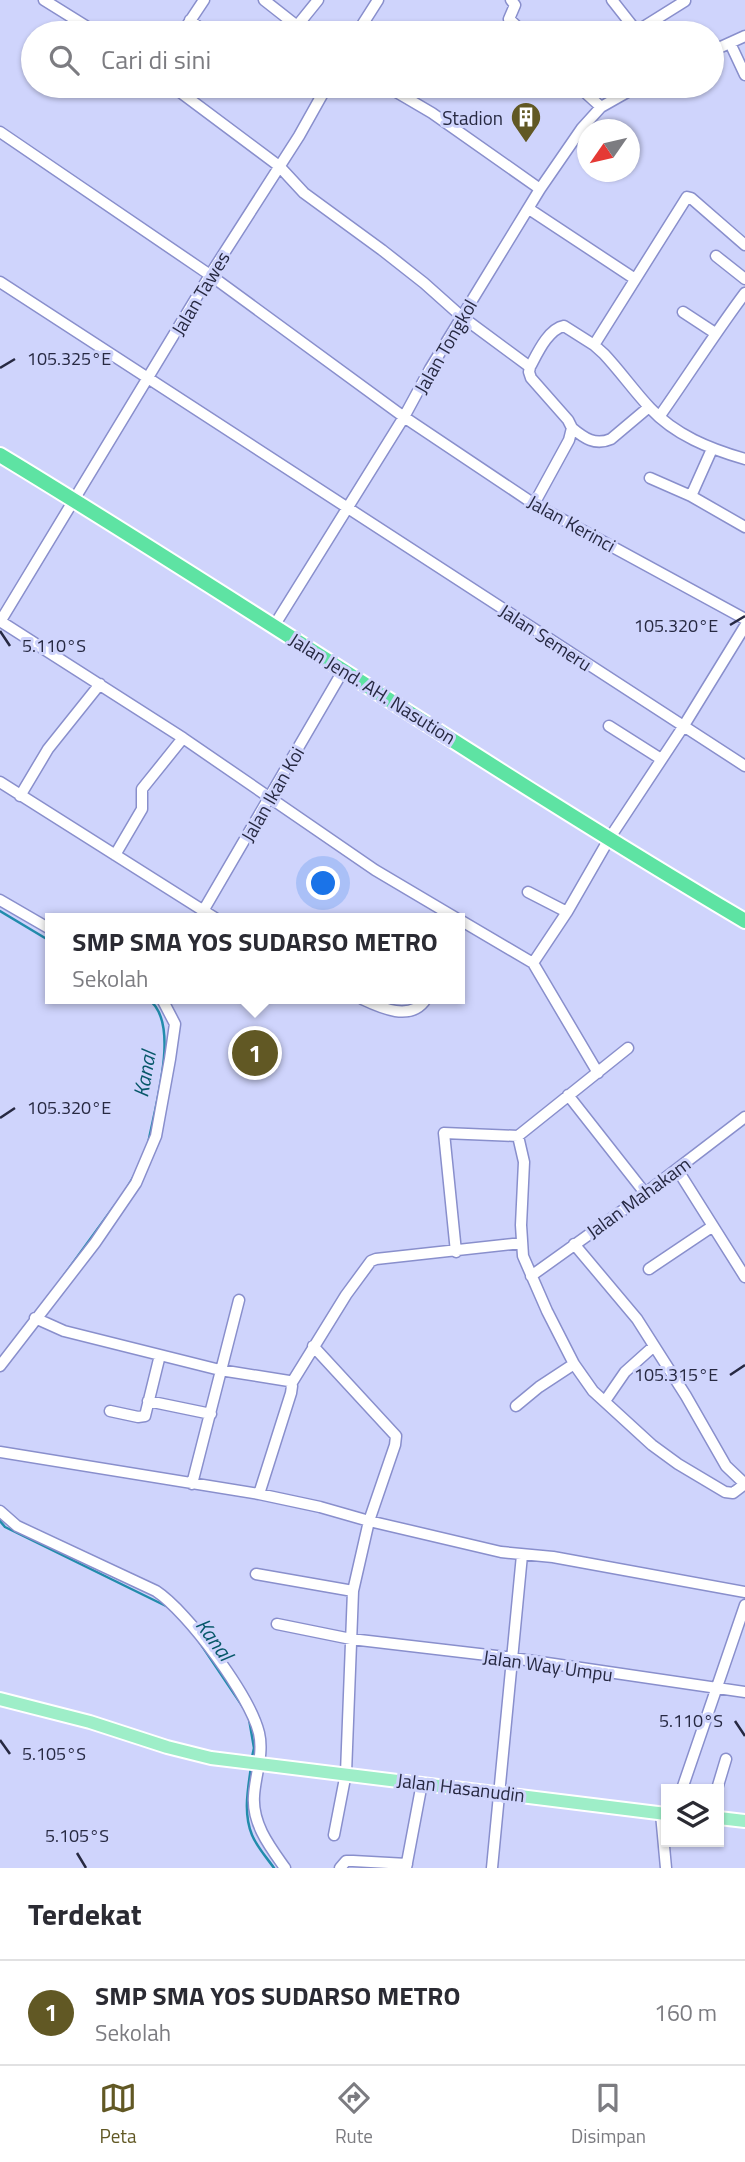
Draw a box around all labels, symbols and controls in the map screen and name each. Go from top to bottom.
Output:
search box [21,21,724,98]
text: Cari di sini [101,40,211,79]
icon: search [45,41,83,79]
building icon: Stadion [509,100,543,144]
place label: Stadion [442,103,503,132]
north arrow [577,119,640,182]
street label: Jalan Tawes [163,245,237,341]
street label: Jalan Tongkol [406,293,484,399]
text: 105.325°E [27,345,111,372]
street label: Jalan Kerinci [523,487,621,559]
street label: Jalan Semeru [494,596,598,678]
text: 105.320°E [634,612,718,639]
street label: Jalan Jend. AH. Nasution [284,625,462,751]
text: 5.110°S [22,632,86,659]
street label: Jalan Ikan Koi [233,741,311,847]
your location [306,866,340,900]
popup [45,913,465,1004]
text: SMP SMA YOS SUDARSO METRO [72,922,438,961]
text: Sekolah [72,961,148,996]
pin: 1 [232,1027,278,1079]
water label: Kanal [124,1046,164,1100]
text: 105.320°E [27,1094,111,1121]
street label: Jalan Mahakam [580,1149,696,1245]
text: 105.315°E [634,1361,718,1388]
water label: Kanal [188,1611,243,1669]
street label: Jalan Way Umpu [481,1642,615,1688]
text: 5.110°S [659,1707,723,1734]
text: 5.105°S [22,1740,86,1767]
street label: Jalan Hasanudin [395,1765,527,1809]
map controls [661,1784,724,1847]
button: layers [661,1784,724,1847]
text: 5.105°S [45,1822,109,1849]
text: Terdekat [28,1891,142,1937]
text: SMP SMA YOS SUDARSO METRO [95,1976,460,2015]
text: 1 [45,1995,57,2030]
text: 160 m [654,1995,717,2030]
text: Sekolah [95,2015,171,2050]
tab: Peta [99,2079,137,2150]
tab: Rute [335,2079,373,2150]
tab: Disimpan [571,2079,646,2150]

